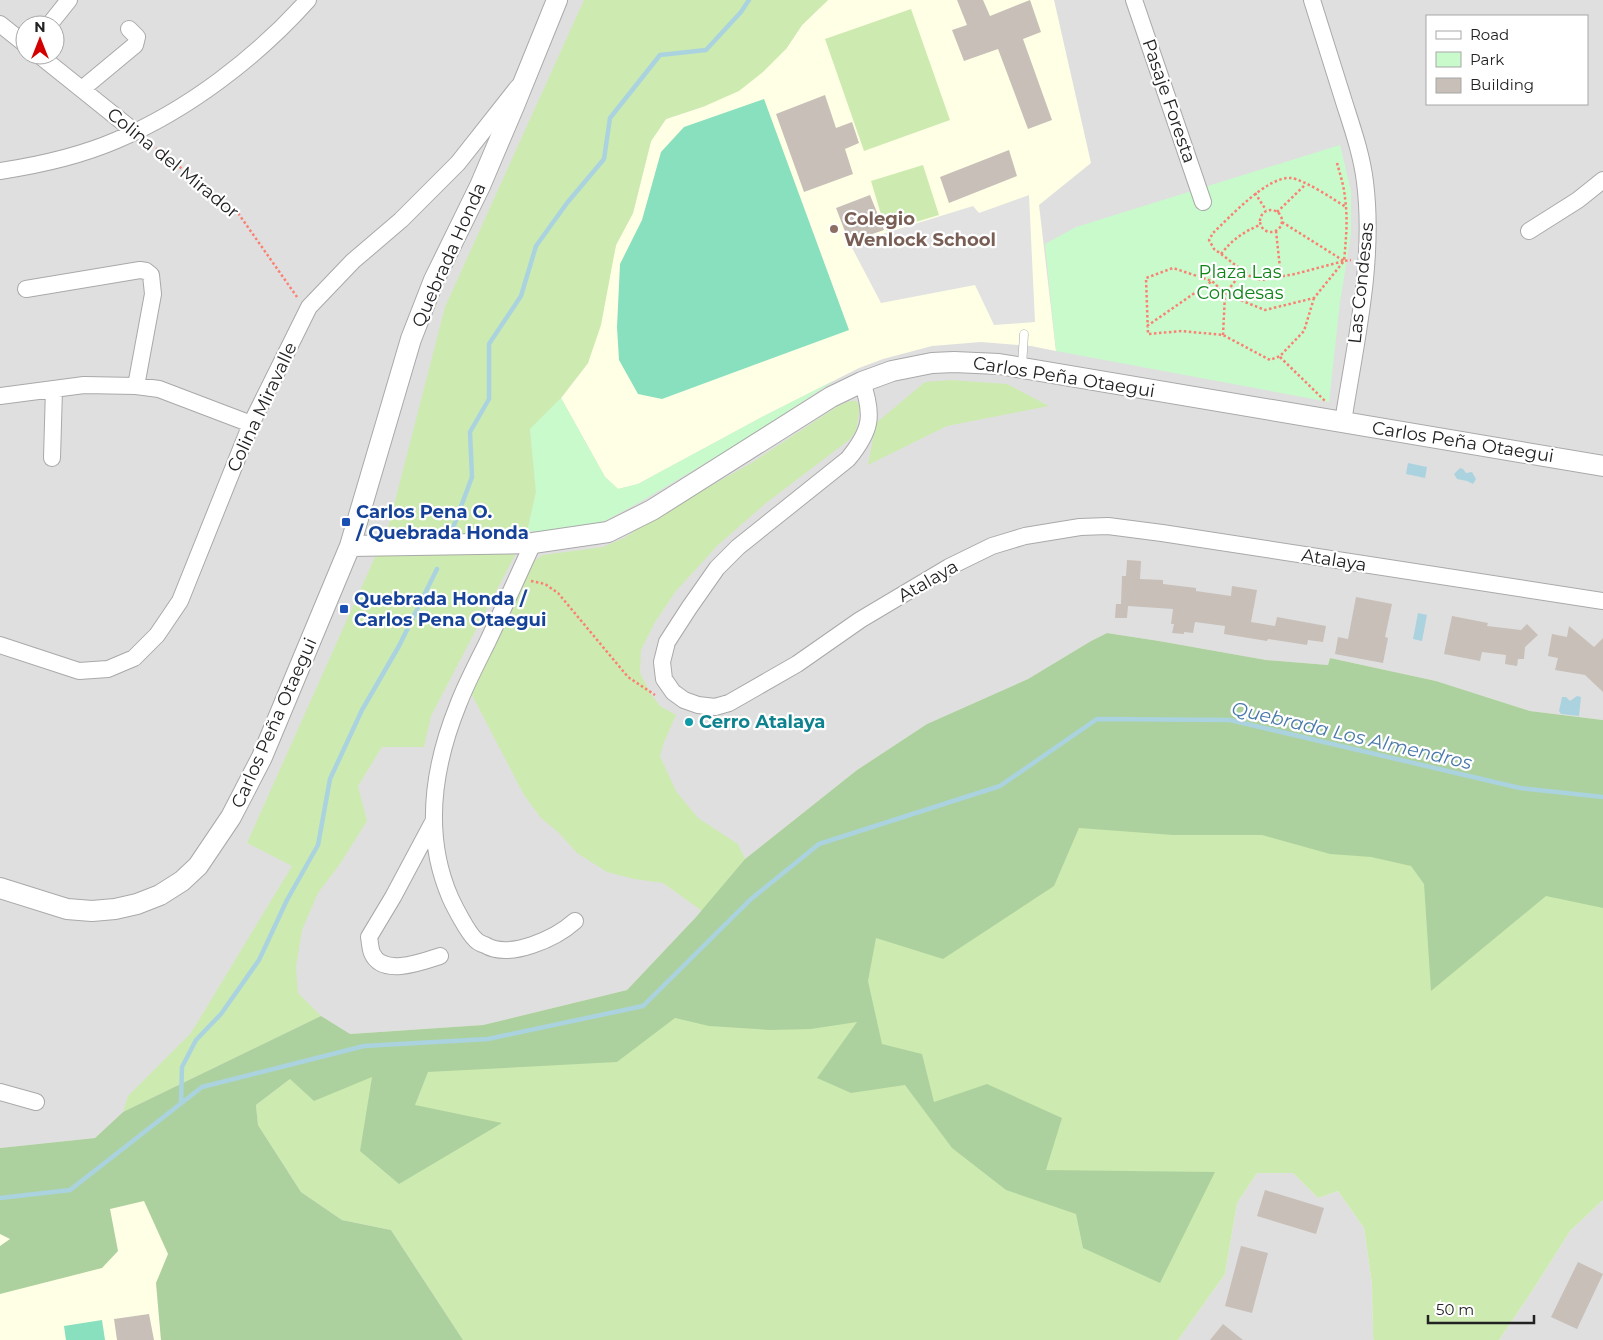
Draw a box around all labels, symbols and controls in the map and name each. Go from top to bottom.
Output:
north arrow [15,15,65,65]
legend [1426,15,1588,105]
text: N [34,18,46,36]
text: Road [1470,25,1509,44]
street label: Pasaje Foresta [1137,36,1201,166]
text: Park [1470,50,1504,69]
text: Building [1470,75,1534,94]
street label: Colina del Mirador [103,103,243,223]
street label: Quebrada Honda [407,179,491,331]
place label: Colegio Wenlock School [844,208,996,251]
street label: Las Condesas [1344,221,1378,345]
marker: Colegio Wenlock School [828,223,840,235]
park label: Plaza Las Condesas [1196,261,1284,304]
street label: Colina Miravalle [222,339,302,475]
street label: Carlos Peña Otaegui [971,352,1157,402]
street label: Carlos Peña Otaegui [1370,417,1556,467]
place label: Carlos Pena O. / Quebrada Honda [355,501,529,544]
marker: Carlos Pena O. / Quebrada Honda [340,516,352,528]
street label: Atalaya [1300,544,1368,576]
street label: Atalaya [894,555,962,607]
place label: Quebrada Honda / Carlos Pena Otaegui [354,588,546,631]
marker: Quebrada Honda / Carlos Pena Otaegui [338,603,350,615]
street label: Carlos Peña Otaegui [227,635,321,811]
water label: Quebrada Los Almendros [1229,697,1474,774]
place label: Cerro Atalaya [699,711,825,733]
marker: Cerro Atalaya [683,716,695,728]
scale bar [1428,1292,1534,1324]
text: 50 m [1436,1300,1474,1319]

